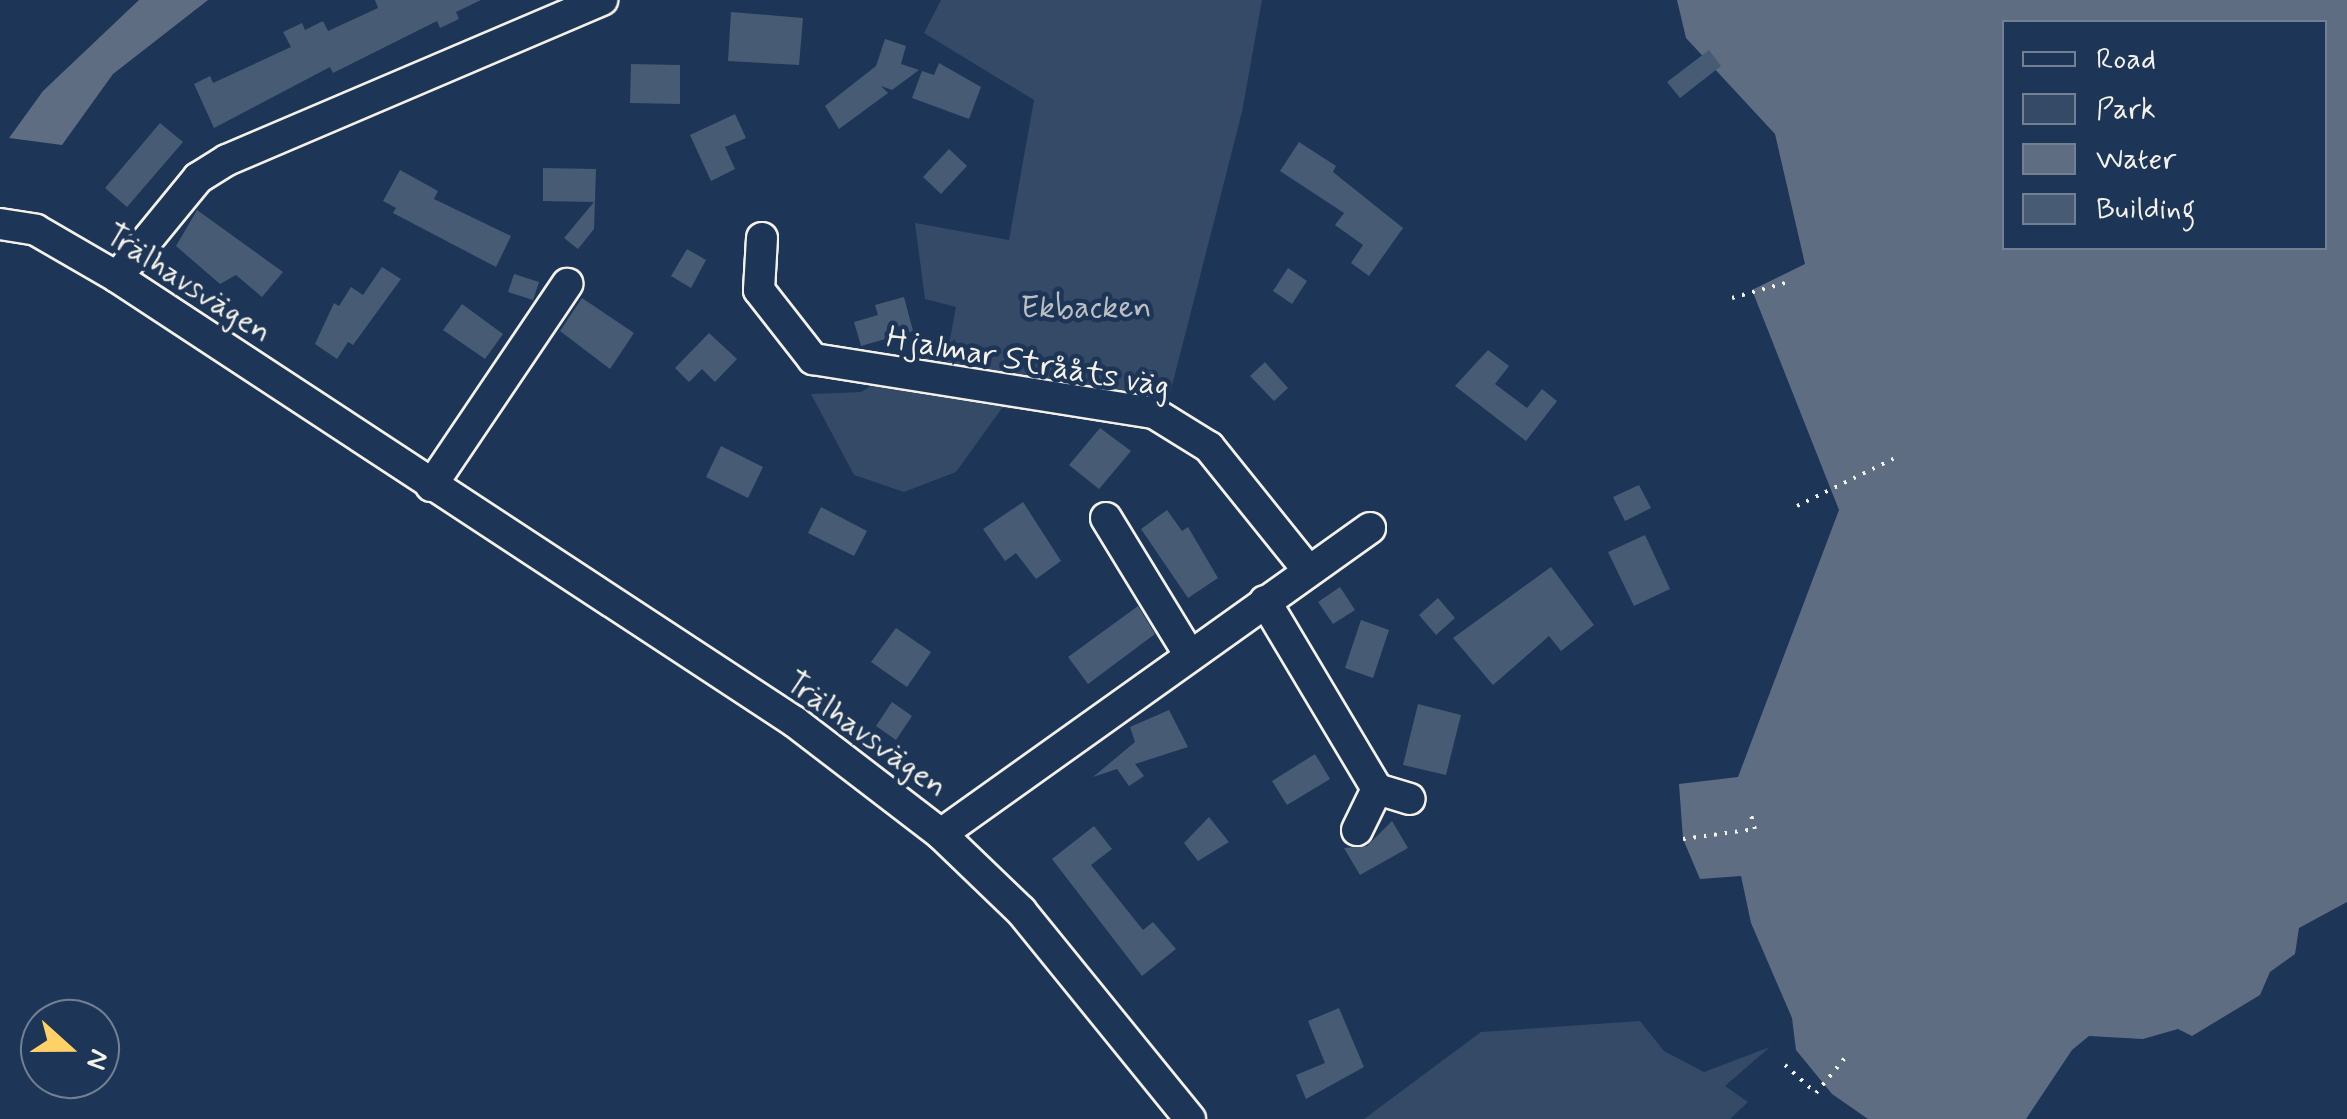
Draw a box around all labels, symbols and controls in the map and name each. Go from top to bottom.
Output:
legend [2002,20,2327,250]
text: Road [2096,40,2156,79]
text: Park [2096,90,2156,129]
text: Water [2096,140,2176,179]
text: Building [2096,190,2195,229]
street label: Trälhavsvägen [98,216,278,352]
park label: Ekbacken [1020,289,1152,327]
street label: Hjalmar Strååts väg [885,320,1171,406]
street label: Trälhavsvägen [778,663,954,807]
north arrow [20,999,120,1099]
text: N [76,1044,117,1075]

